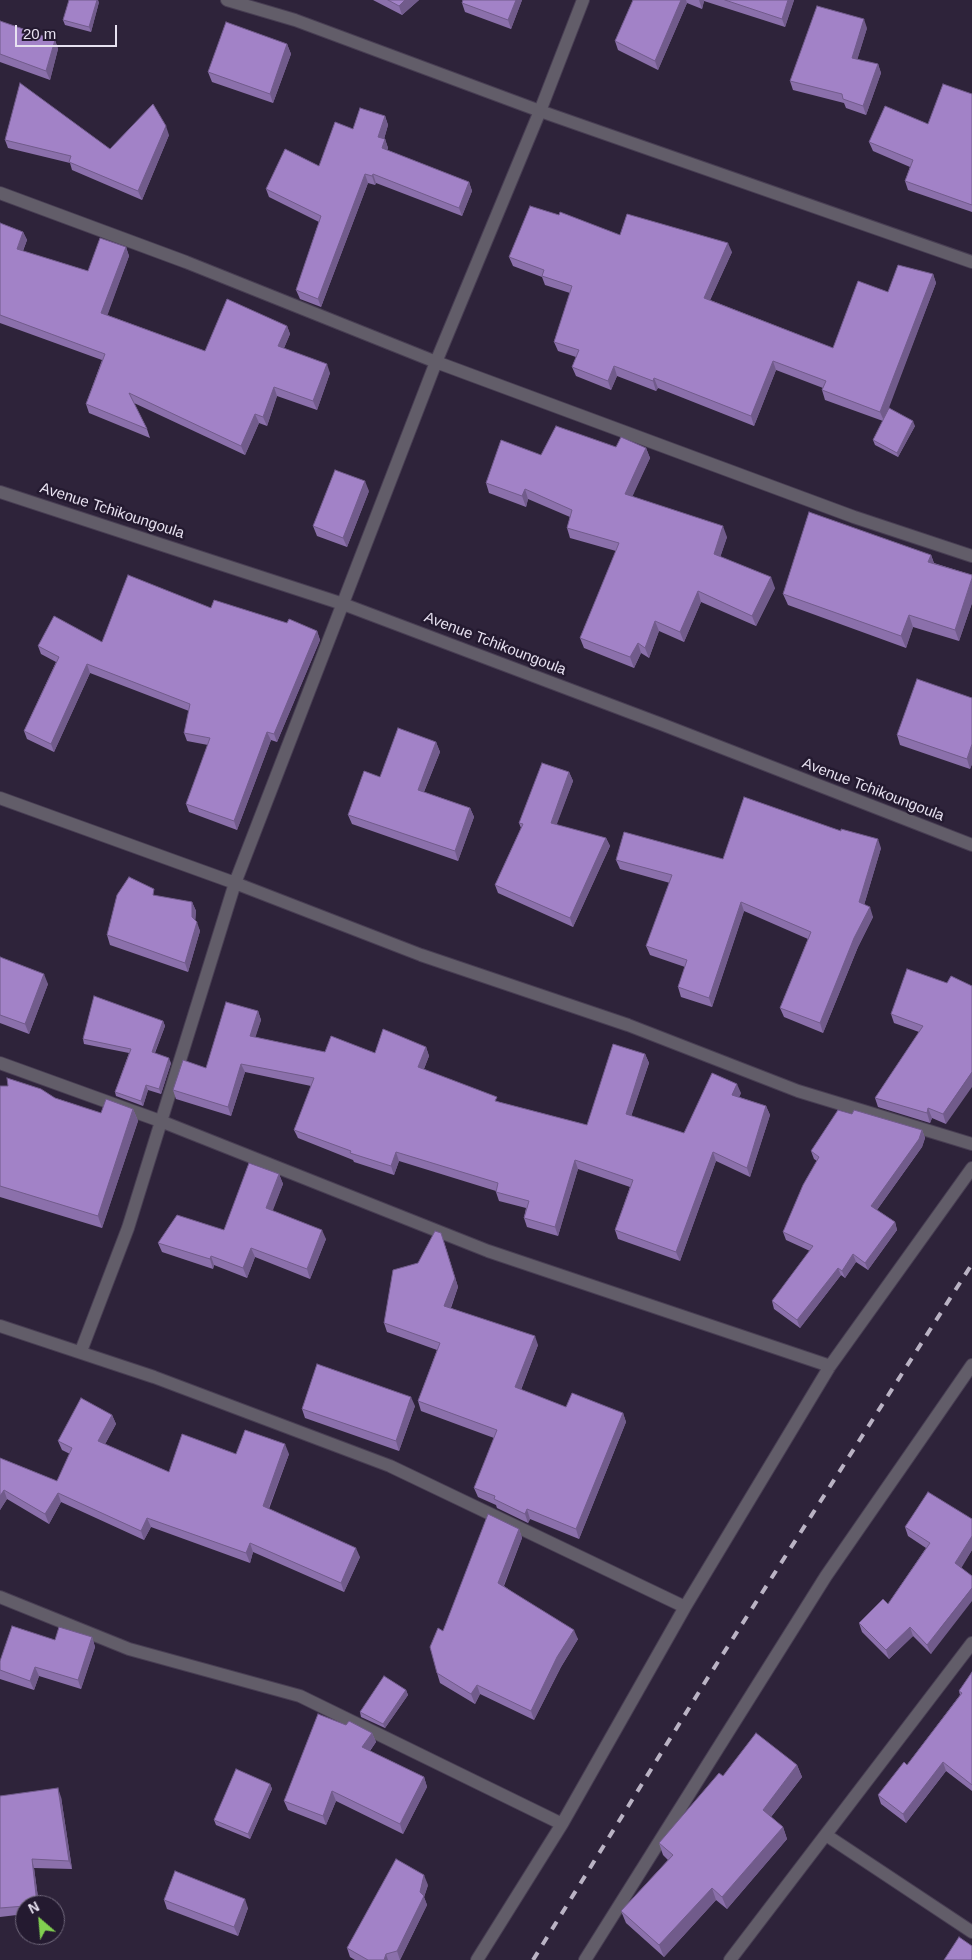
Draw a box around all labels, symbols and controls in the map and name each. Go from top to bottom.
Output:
scale bar [18,15,120,47]
text: 20 m [23,25,56,42]
street label: Avenue Tchikoungoula [38,479,186,543]
street label: Avenue Tchikoungoula [421,609,569,679]
street label: Avenue Tchikoungoula [799,755,947,825]
north arrow [15,1895,65,1945]
text: N [26,1898,42,1917]

